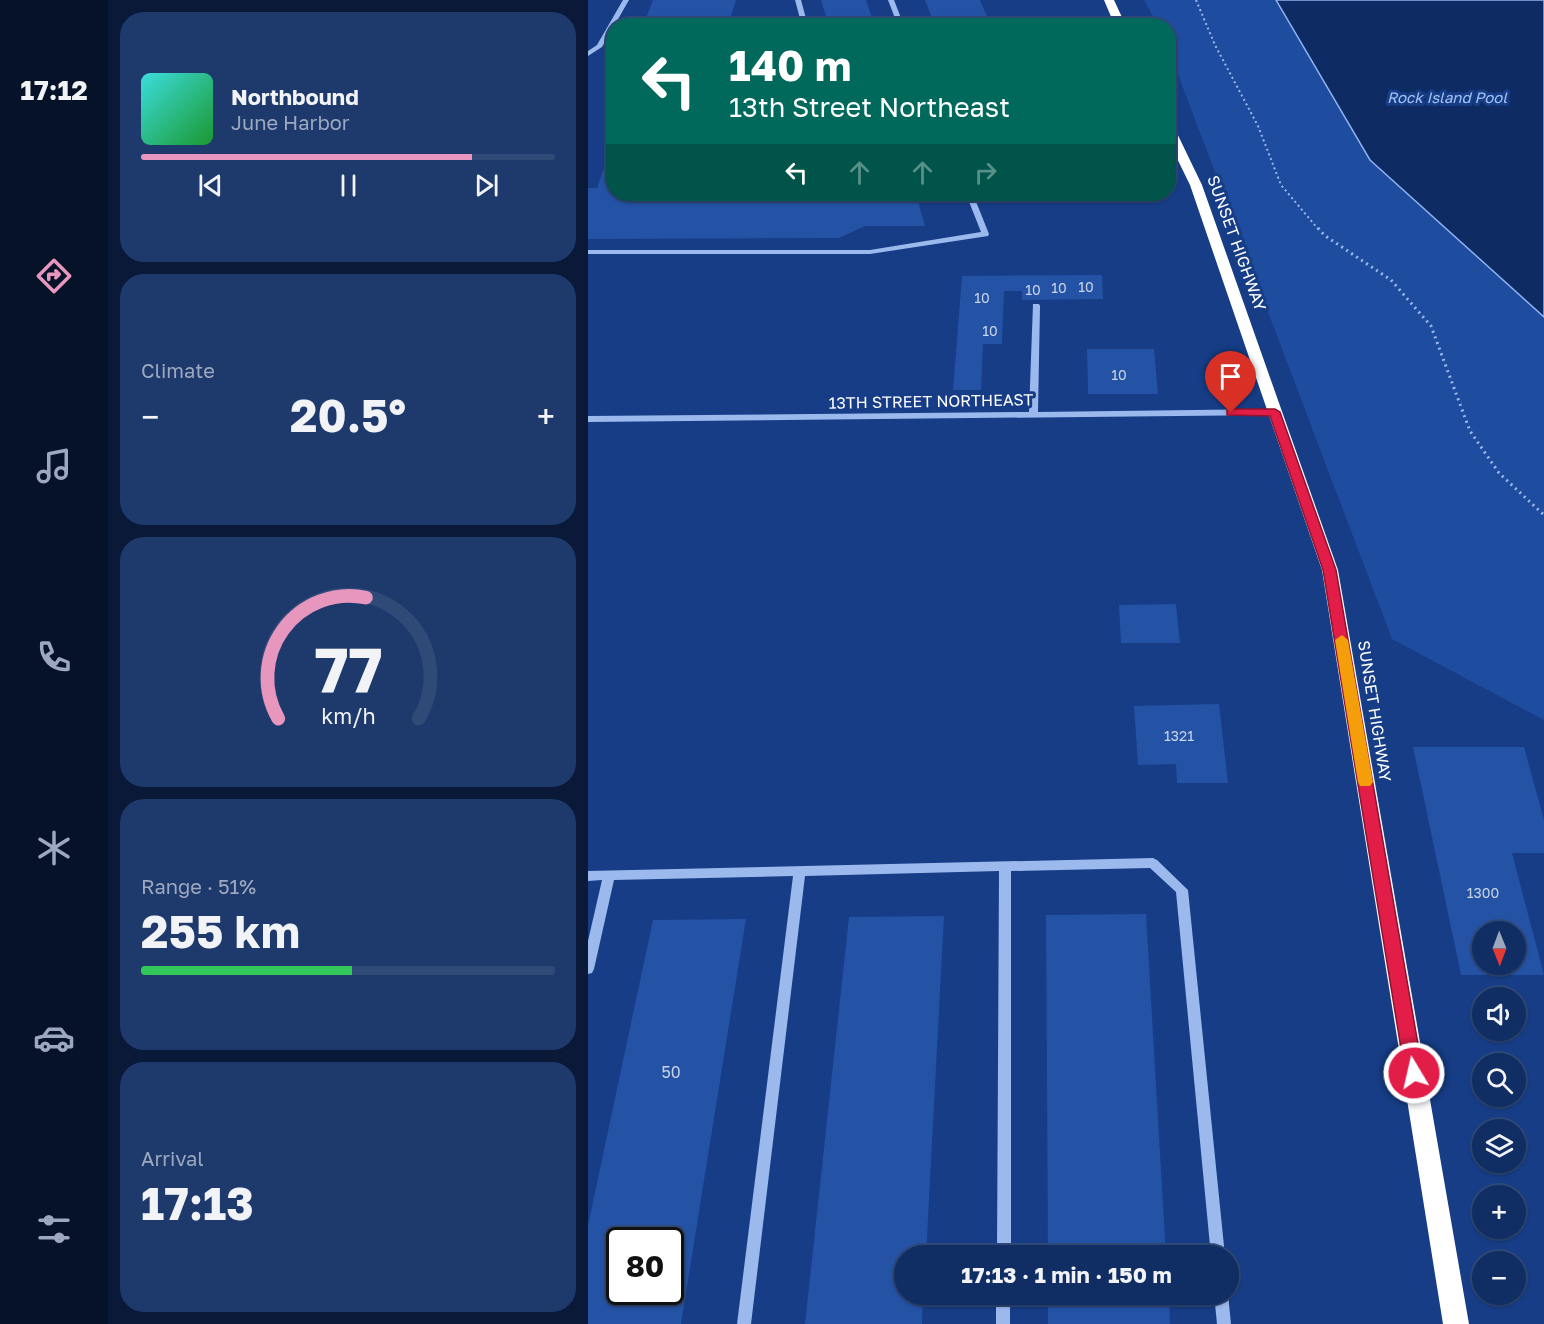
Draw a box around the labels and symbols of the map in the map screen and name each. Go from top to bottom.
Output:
water label: Rock Island Pool [1387,88,1508,106]
street label: SUNSET HIGHWAY [1203,173,1271,314]
house number: 10 [1078,278,1094,295]
house number: 10 [1051,279,1067,296]
house number: 10 [1025,281,1041,298]
house number: 10 [974,289,990,306]
house number: 10 [982,322,998,339]
pin [1205,351,1256,413]
house number: 10 [1111,366,1127,383]
street label: 13TH STREET NORTHEAST [828,389,1034,413]
street label: SUNSET HIGHWAY [1354,639,1396,784]
house number: 1321 [1164,727,1194,744]
house number: 1300 [1467,884,1499,901]
north arrow [1472,921,1526,975]
position arrow [1382,1041,1446,1105]
house number: 50 [661,1062,681,1082]
speed limit sign: 80 [606,1227,684,1305]

